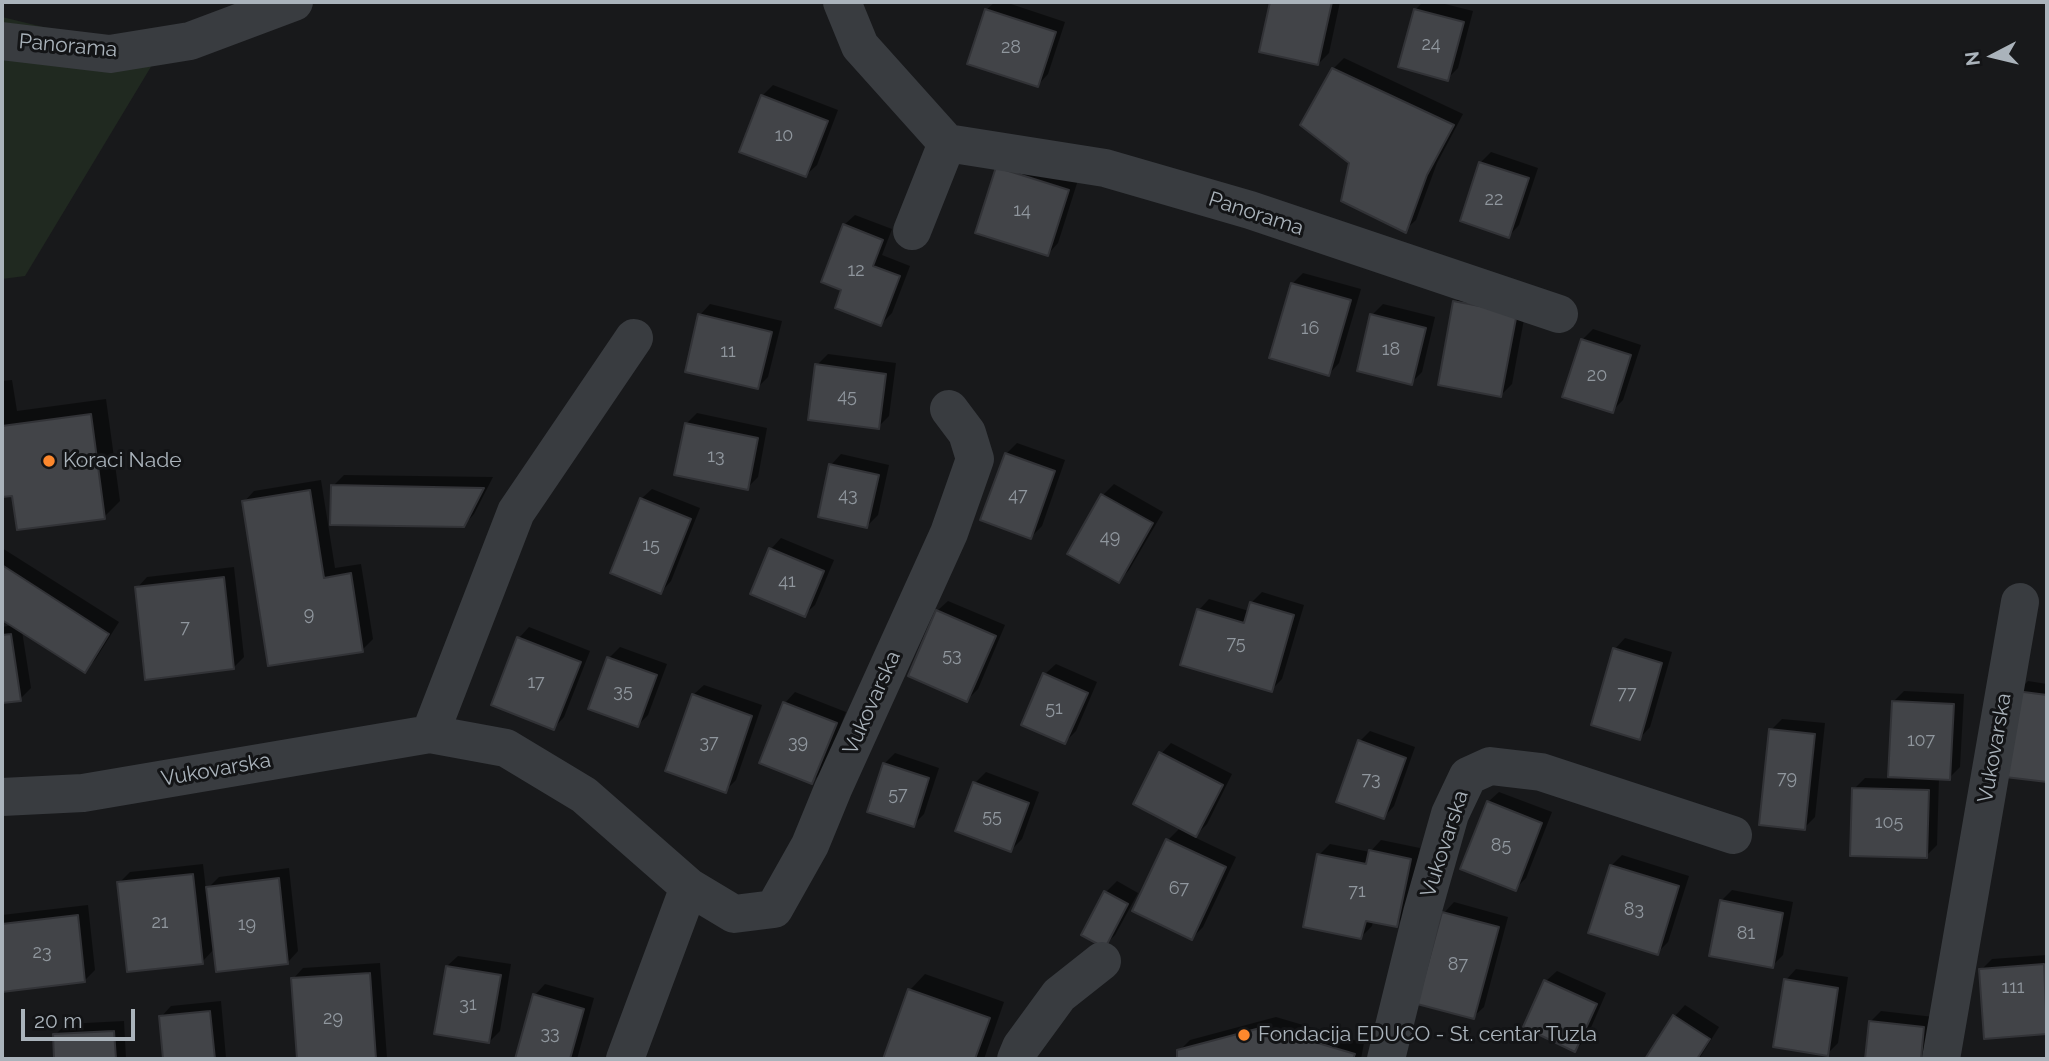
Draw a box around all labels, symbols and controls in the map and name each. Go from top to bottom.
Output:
north arrow [1958,21,2028,91]
street label: Panorama [18,29,118,63]
house number: 24 [1421,34,1441,56]
house number: 28 [1001,37,1021,59]
text: N [1960,50,1984,67]
house number: 10 [775,125,793,147]
street label: Panorama [1205,187,1307,241]
house number: 22 [1485,189,1503,211]
house number: 14 [1013,200,1031,222]
house number: 12 [847,260,865,282]
house number: 16 [1301,318,1319,340]
house number: 18 [1382,339,1400,361]
house number: 11 [720,341,736,363]
house number: 20 [1587,365,1607,387]
house number: 45 [837,386,857,408]
house number: 13 [707,446,725,468]
place label: Koraci Nade [63,448,182,474]
marker: Koraci Nade [41,453,57,469]
house number: 43 [838,485,858,507]
house number: 47 [1008,485,1028,507]
house number: 49 [1100,527,1120,549]
house number: 15 [642,535,660,557]
house number: 41 [778,571,796,593]
house number: 9 [304,604,314,626]
house number: 7 [180,617,190,639]
house number: 75 [1226,633,1246,655]
house number: 53 [942,645,962,667]
street label: Vukovarska [838,647,906,759]
house number: 17 [527,672,545,694]
house number: 35 [613,681,633,703]
house number: 77 [1617,683,1637,705]
street label: Vukovarska [1973,691,2017,805]
house number: 51 [1045,698,1063,720]
house number: 107 [1907,730,1935,752]
house number: 37 [699,732,719,754]
house number: 39 [788,732,808,754]
street label: Vukovarska [159,748,273,792]
house number: 79 [1777,768,1797,790]
house number: 73 [1361,769,1381,791]
house number: 57 [888,784,908,806]
street label: Vukovarska [1416,787,1474,901]
house number: 55 [982,806,1002,828]
house number: 105 [1875,812,1903,834]
house number: 85 [1491,835,1511,857]
house number: 67 [1169,878,1189,900]
house number: 71 [1348,881,1366,903]
house number: 83 [1624,899,1644,921]
house number: 21 [151,912,169,934]
house number: 19 [238,914,256,936]
house number: 81 [1737,923,1755,945]
house number: 23 [33,942,51,964]
house number: 87 [1448,954,1468,976]
house number: 111 [2001,977,2025,999]
house number: 31 [459,994,477,1016]
scale bar [24,995,138,1038]
text: 20 m [34,1008,82,1033]
house number: 29 [323,1008,343,1030]
place label: Fondacija EDUCO - St. centar Tuzla [1258,1022,1597,1048]
house number: 33 [540,1023,560,1045]
marker: Fondacija EDUCO - St. centar Tuzla [1236,1027,1252,1043]

